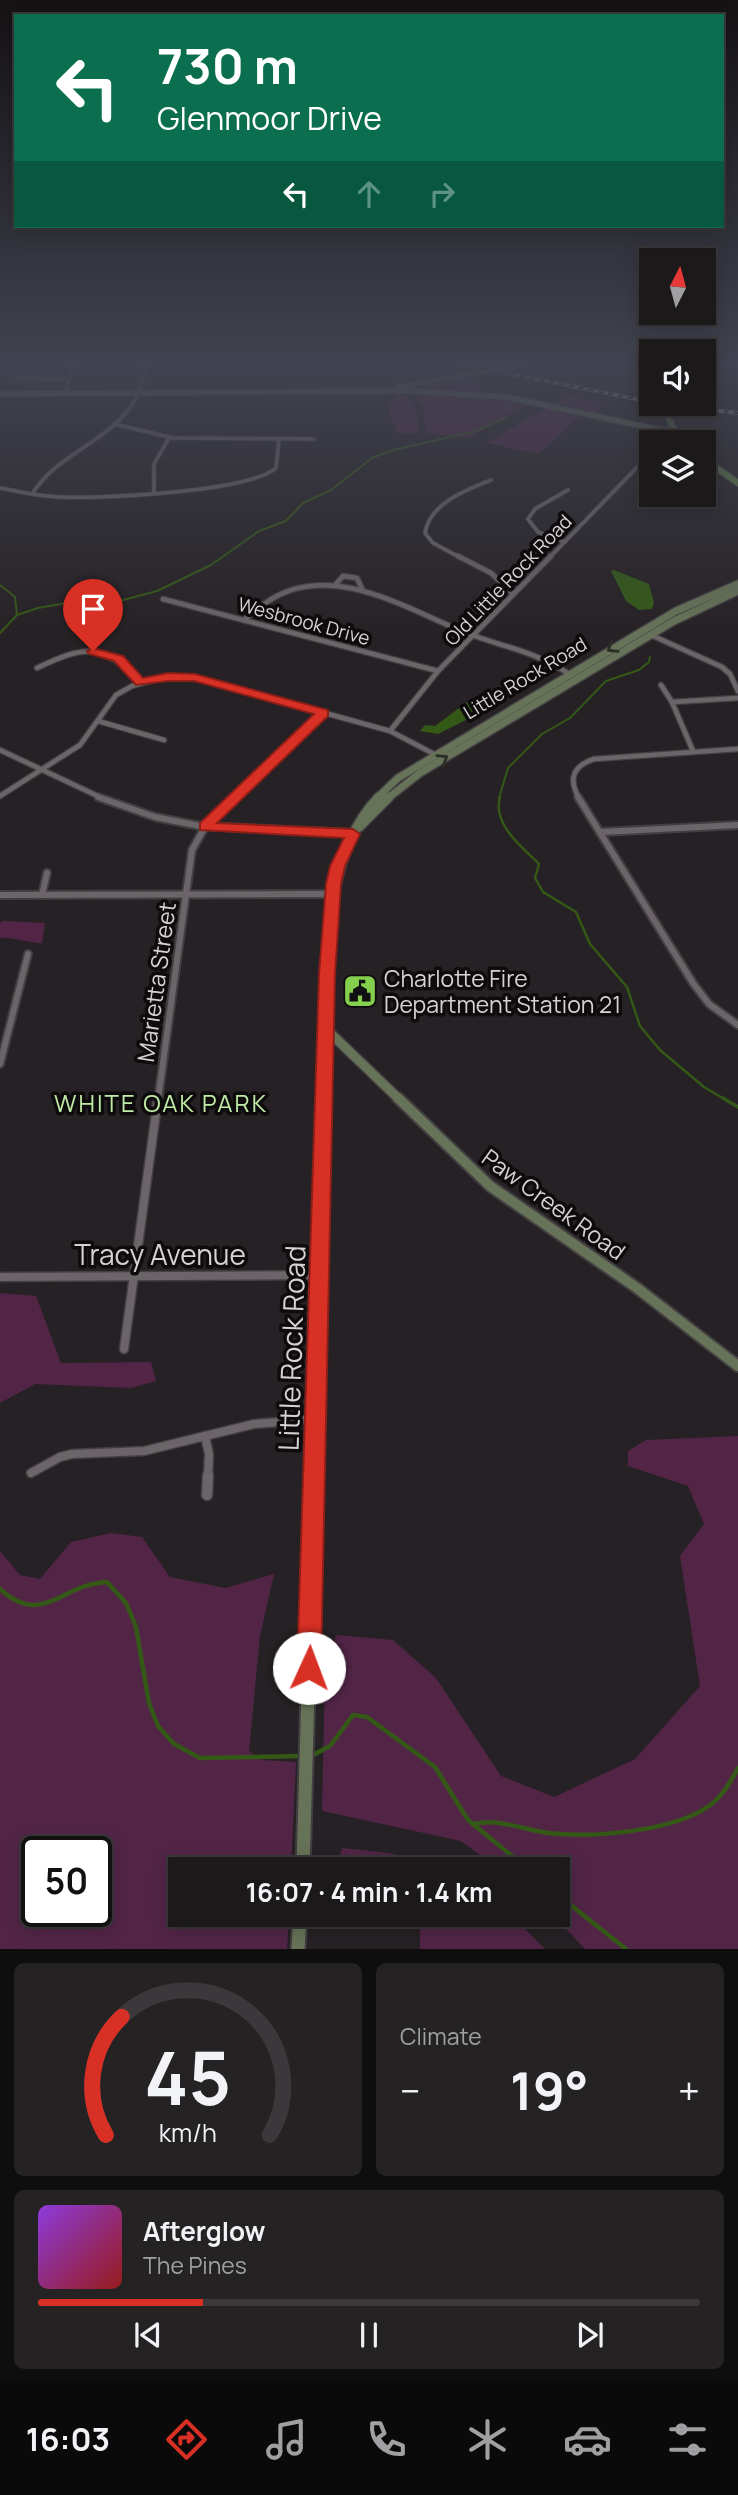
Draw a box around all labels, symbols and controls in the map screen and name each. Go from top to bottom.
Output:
text: 730 m [157,32,298,99]
icon: left [42,42,133,133]
text: Glenmoor Drive [157,96,382,140]
icon: left [277,175,315,213]
icon: ahead [350,175,388,213]
icon: right [423,175,461,213]
north arrow [639,248,716,326]
map controls [639,248,716,507]
button: sound [639,339,716,416]
button: layers [639,430,716,507]
street label: Old Little Rock Road [439,509,577,651]
pin [63,579,123,651]
icon: arrive [74,590,112,628]
street label: Wesbrook Drive [235,591,373,651]
street label: Little Rock Road [458,631,592,725]
one-way arrow [607,640,620,653]
one-way arrow [436,755,449,768]
street label: Marietta Street [129,900,183,1064]
place label: Charlotte Fire Department Station 21 [384,962,621,1020]
public building icon: Charlotte Fire Department Station 21 [341,972,379,1010]
district label: WHITE OAK PARK [54,1086,268,1119]
street label: Paw Creek Road [476,1141,632,1267]
street label: Tracy Avenue [74,1235,246,1273]
street label: Little Rock Road [268,1245,314,1451]
position arrow [272,1631,346,1705]
speed limit sign: 50 [21,1836,112,1927]
text: 16:07 · 4 min · 1.4 km [246,1874,492,1910]
text: Climate [400,2020,482,2052]
text: 45 [145,2028,231,2128]
text: 19° [510,2055,589,2126]
text: − [400,2064,421,2116]
text: + [678,2064,700,2116]
text: km/h [159,2115,217,2150]
text: Afterglow [143,2213,265,2249]
text: The Pines [143,2249,247,2281]
icon: previous [129,2316,167,2354]
icon: pause [350,2316,388,2354]
icon: next [571,2316,609,2354]
icon: directions [162,2415,211,2464]
icon: music [262,2415,311,2464]
icon: phone [362,2415,411,2464]
icon: climate [463,2415,512,2464]
icon: car [563,2415,612,2464]
icon: filters [663,2415,712,2464]
text: 16:03 [26,2417,110,2461]

